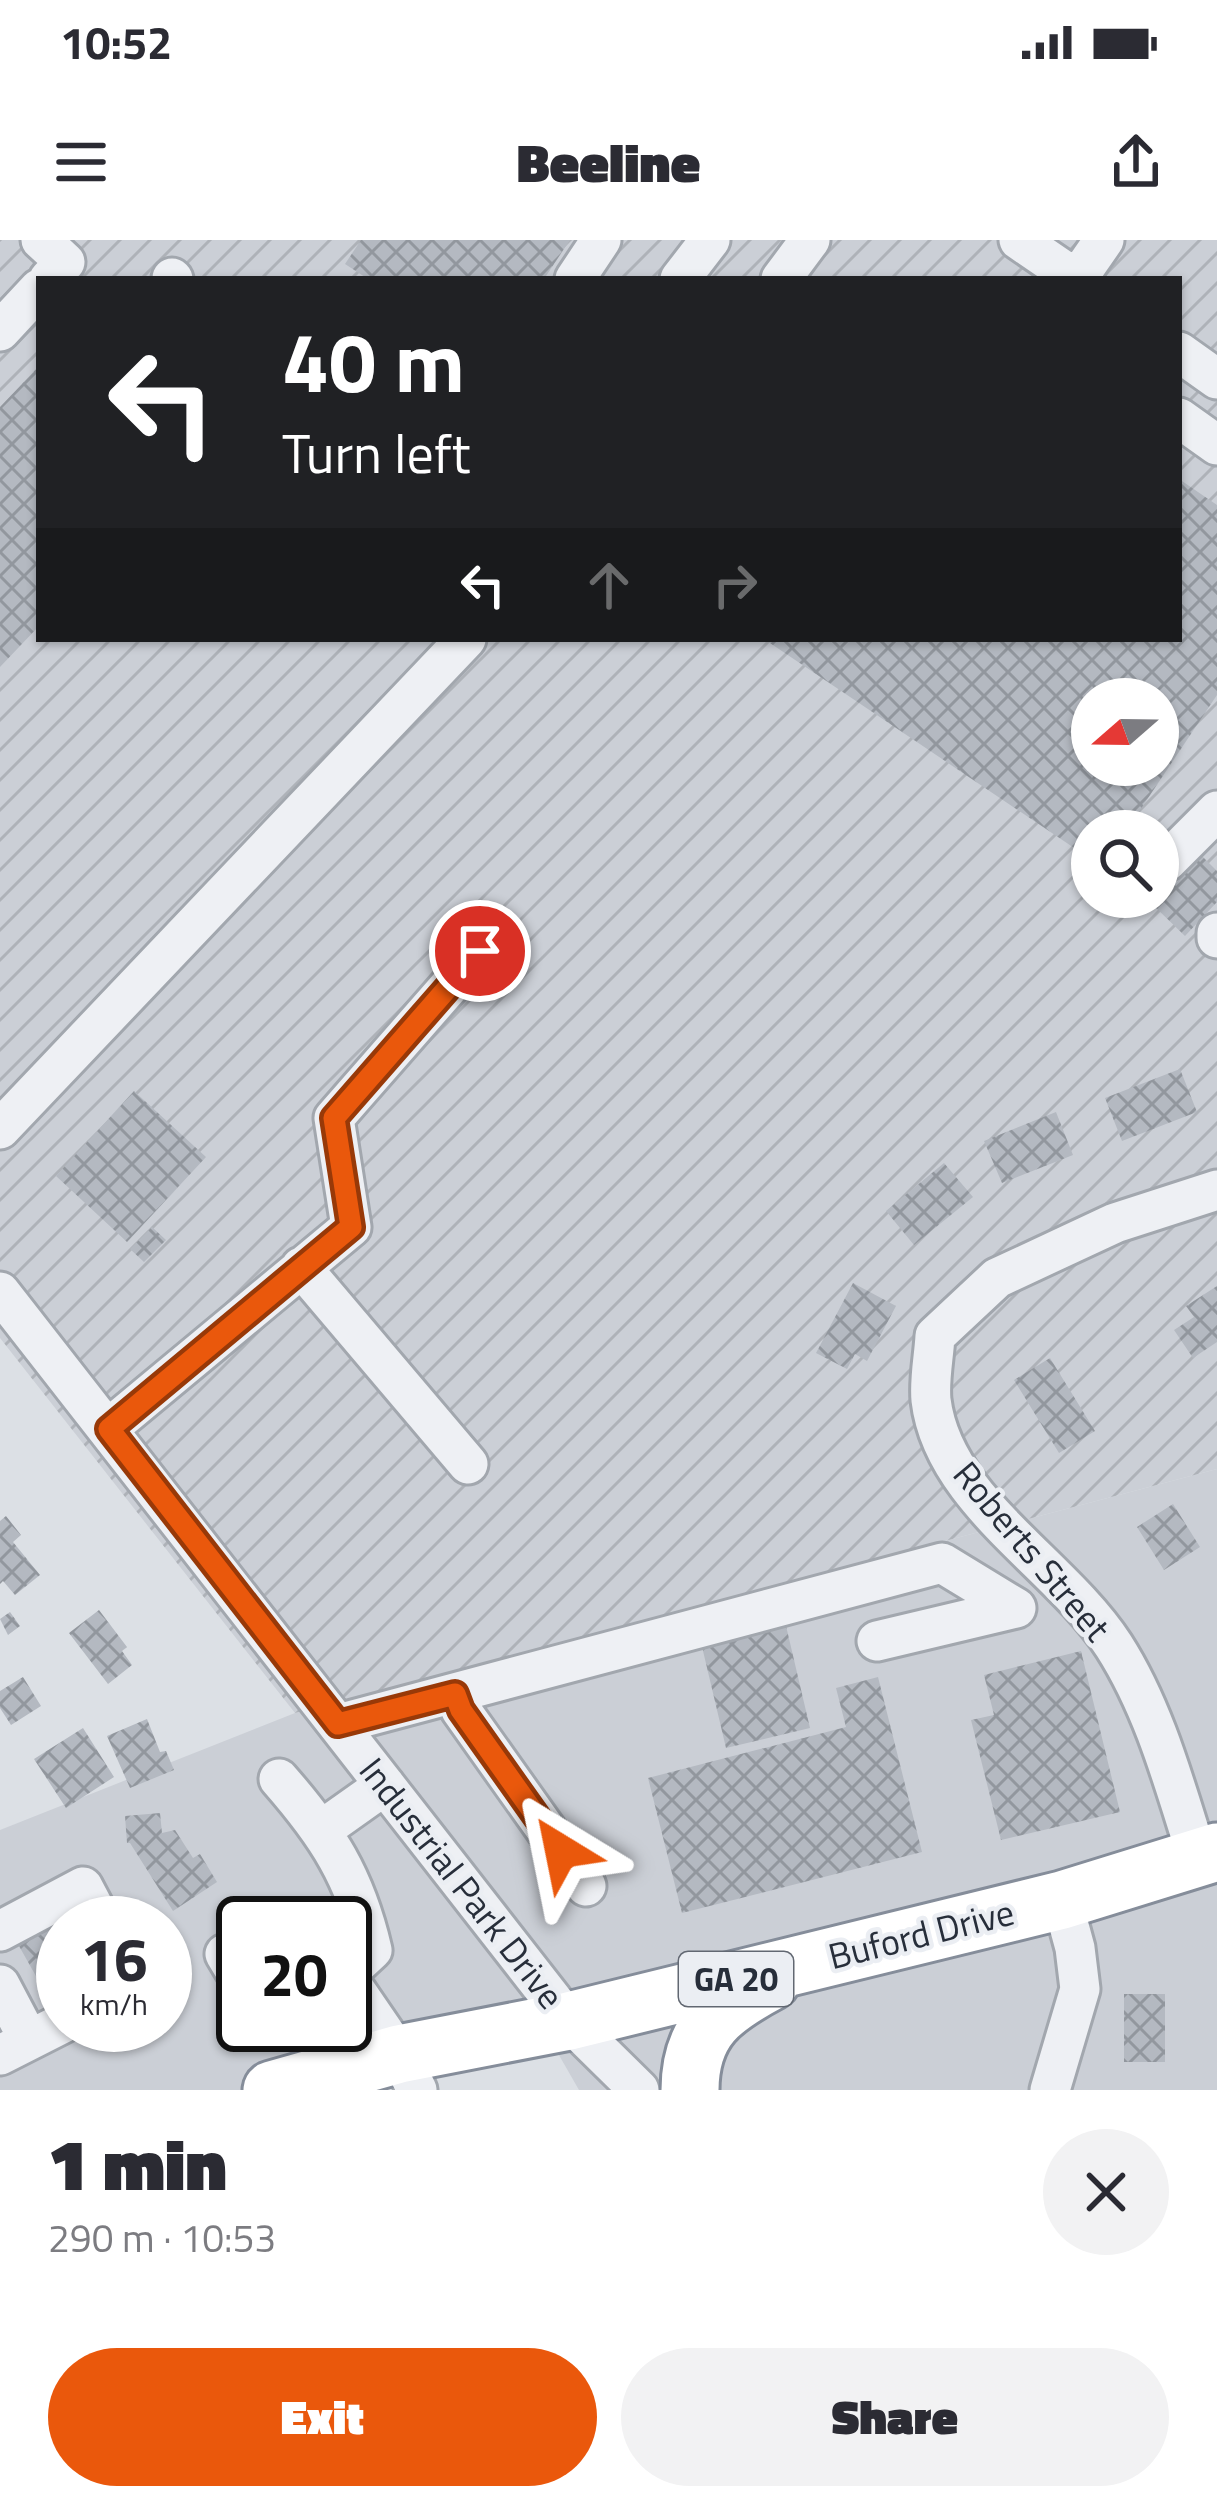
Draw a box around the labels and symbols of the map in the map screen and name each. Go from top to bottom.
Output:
north arrow [1071,678,1179,786]
pin [429,900,531,1002]
street label: Roberts Street [940,1449,1125,1653]
street label: Industrial Park Drive [347,1745,578,2020]
position arrow [498,1788,624,1914]
street label: Buford Drive [822,1884,1020,1983]
speed limit sign: 20 [216,1896,372,2052]
road number: GA 20 [679,1952,793,2006]

